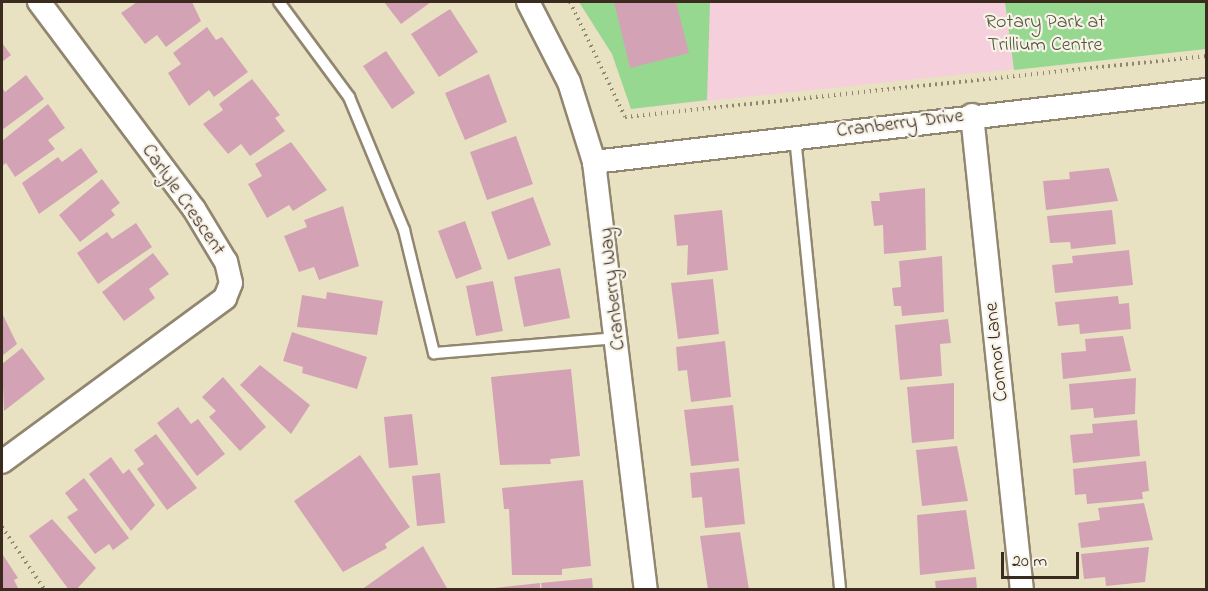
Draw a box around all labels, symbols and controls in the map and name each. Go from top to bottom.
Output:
park label: Rotary Park at Trillium Centre [985,11,1105,58]
street label: Cranberry Drive [835,104,965,144]
street label: Carlyle Crescent [136,140,230,260]
street label: Cranberry Way [595,226,631,352]
street label: Connor Lane [980,301,1014,403]
scale bar [1004,540,1082,578]
text: 20 m [1012,549,1047,575]

